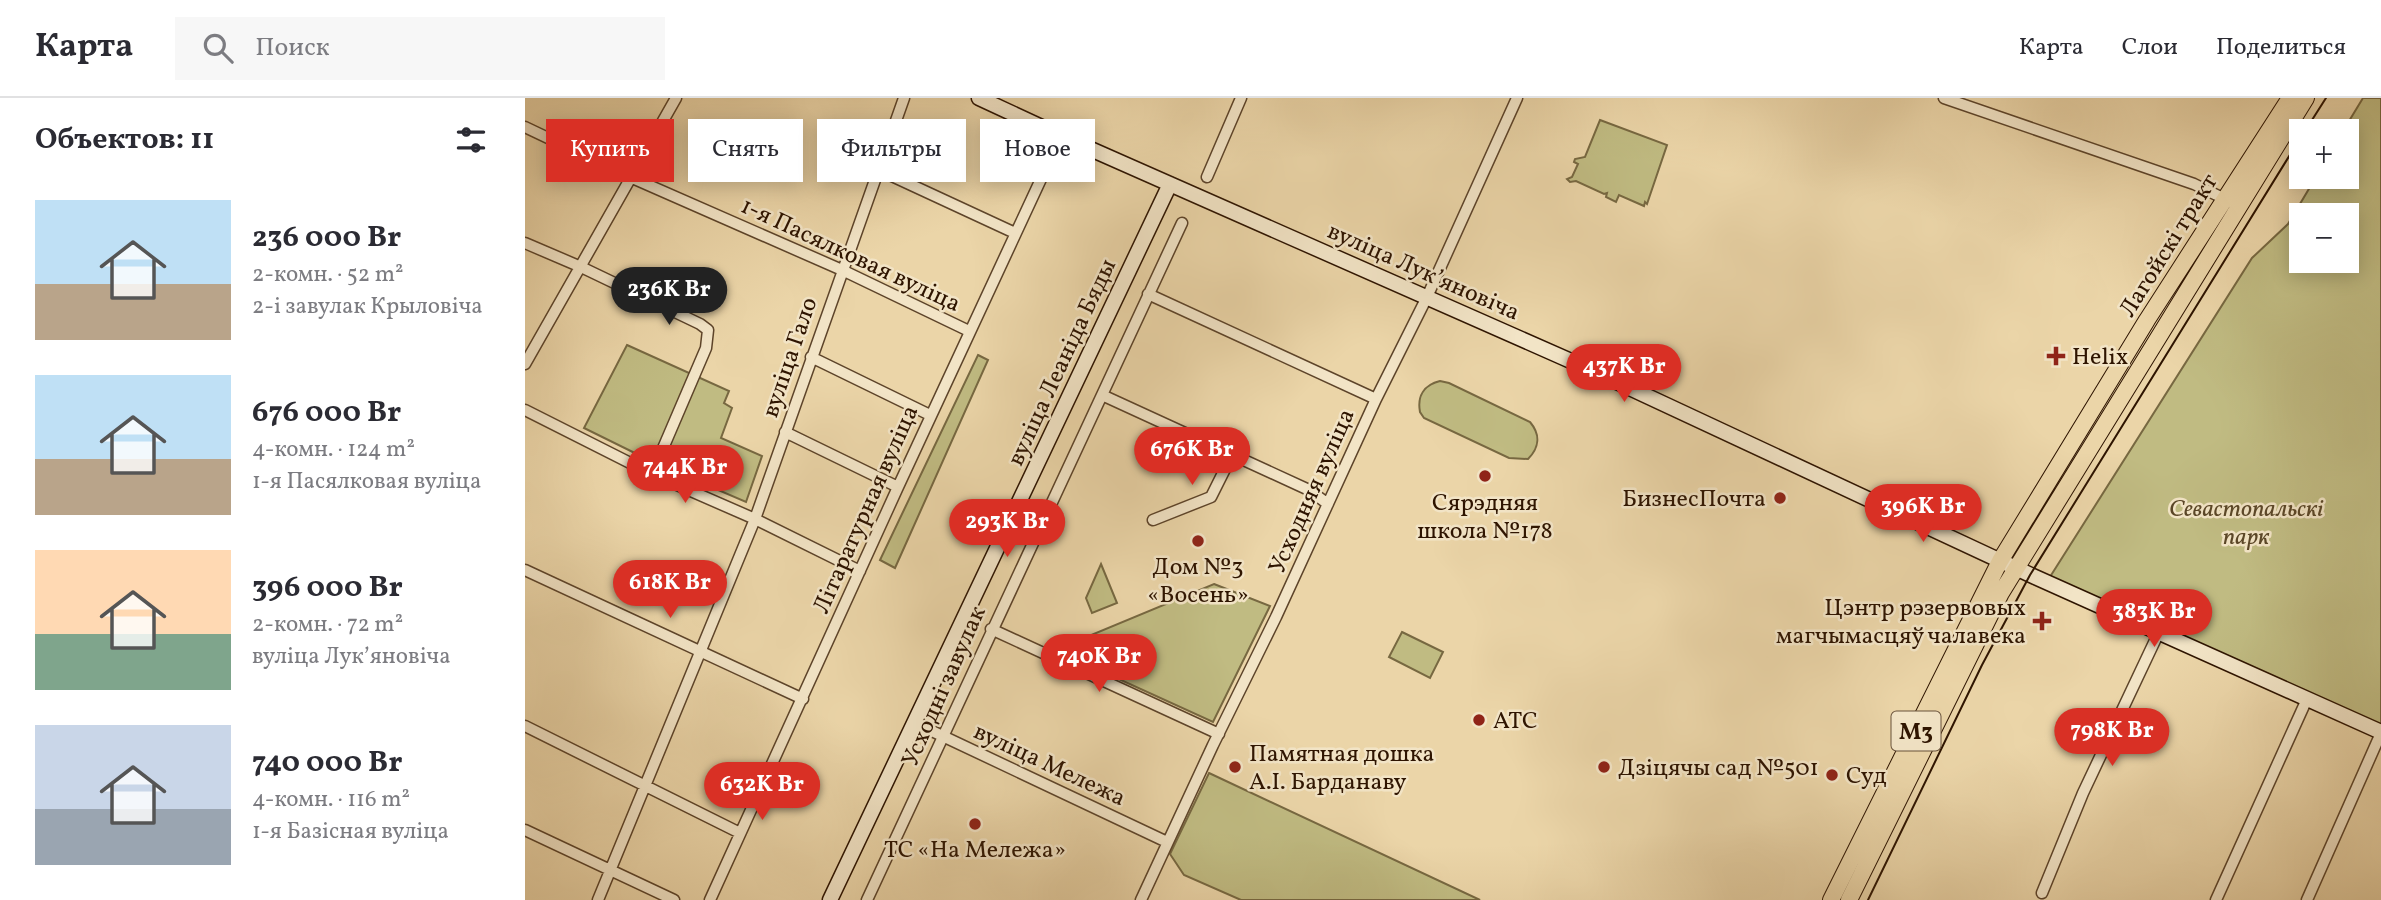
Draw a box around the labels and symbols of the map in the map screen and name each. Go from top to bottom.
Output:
street label: Лагойскі тракт [2112,168,2227,324]
street label: 1-я Пасялковая вуліца [735,190,966,322]
street label: вуліца Лукʼяновіча [1322,215,1525,331]
street label: вуліца Леаніда Бяды [1000,254,1126,472]
pin: 236K Br [604,268,734,327]
street label: вуліца Гало [754,293,827,422]
place label: Helix [2072,341,2128,375]
pin: 437K Br [1559,344,1689,404]
marker: Helix [2046,346,2066,366]
street label: Літаратурная вуліца [806,400,928,619]
street label: Усходняя вуліца [1261,404,1364,580]
pin: 676K Br [1127,428,1257,487]
pin: 744K Br [620,446,750,505]
marker: Сярэдняя школа №178 [1477,468,1493,484]
place label: БизнесПочта [1622,483,1766,517]
pin: 396K Br [1858,484,1988,544]
place label: Сярэдняя школа №178 [1417,487,1553,549]
marker: БизнесПочта [1772,490,1788,506]
park label: Севастопальскі парк [2169,493,2324,555]
pin: 293K Br [942,500,1072,559]
marker: Дом №3 «Восень» [1190,533,1206,549]
place label: Дом №3 «Восень» [1147,551,1249,613]
pin: 618K Br [605,560,735,620]
pin: 383K Br [2089,589,2219,649]
place label: Цэнтр рэзервовых магчымасцяў чалавека [1776,592,2026,654]
street label: Усходні завулак [894,601,996,773]
marker: Цэнтр рэзервовых магчымасцяў чалавека [2032,611,2052,631]
pin: 740K Br [1034,634,1164,694]
place label: АТС [1493,705,1538,739]
pin: 798K Br [2047,708,2177,768]
marker: АТС [1471,712,1487,728]
road number: М3 [1891,712,1941,750]
street label: вуліца Мележа [968,716,1131,816]
place label: Памятная дошка А.І. Барданаву [1249,738,1435,800]
place label: Дзіцячы сад №501 [1618,752,1819,786]
marker: Памятная дошка А.І. Барданаву [1227,759,1243,775]
marker: Дзіцячы сад №501 [1596,759,1612,775]
place label: Суд [1846,760,1887,794]
pin: 632K Br [697,762,827,822]
marker: Суд [1824,767,1840,783]
marker: ТС «На Мележа» [967,816,983,832]
place label: ТС «На Мележа» [884,834,1066,868]

